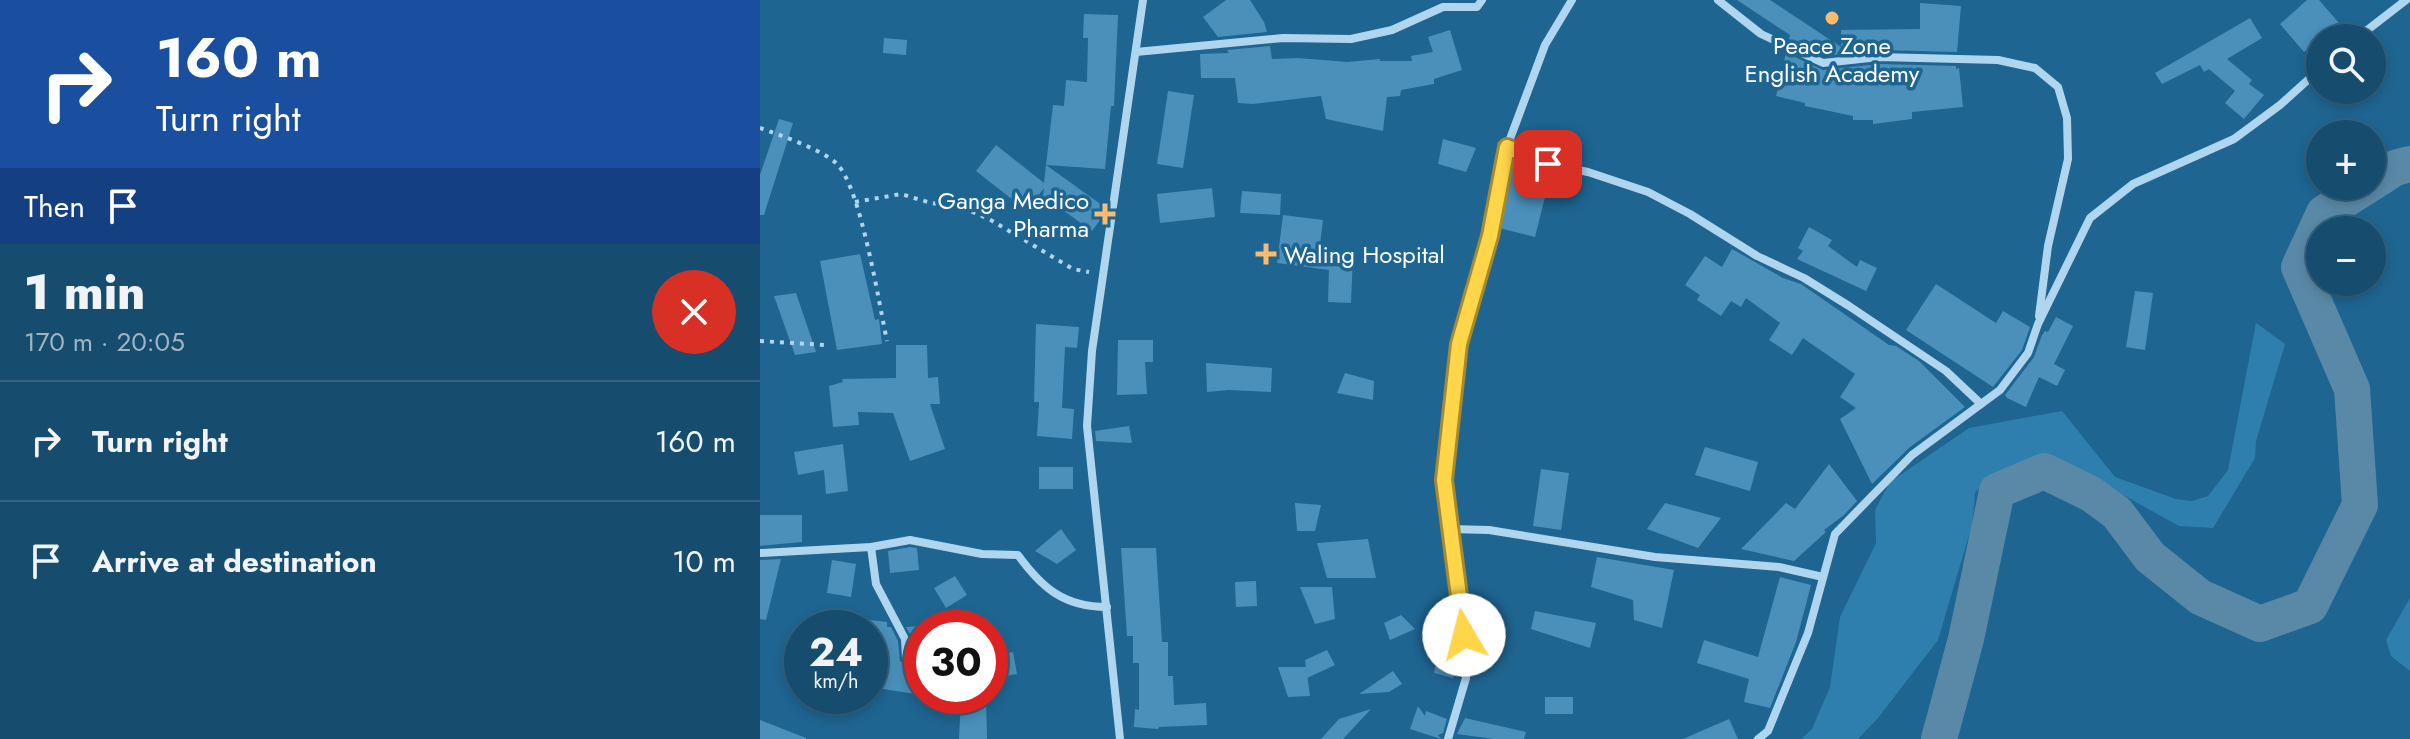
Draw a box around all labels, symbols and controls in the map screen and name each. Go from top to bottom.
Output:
marker: Peace Zone English Academy [1823,9,1841,27]
text: 160 m [156,17,322,98]
map controls [2306,24,2386,296]
button: search [2306,24,2386,104]
place label: Peace Zone English Academy [1745,28,1920,91]
icon: right [24,32,128,136]
text: Turn right [156,92,301,144]
button: + [2306,120,2386,200]
pin [1514,130,1582,198]
icon: arrive [1526,142,1570,186]
place label: Ganga Medico Pharma [938,183,1089,246]
icon: arrive [101,184,145,228]
text: Then [24,185,85,228]
marker: Ganga Medico Pharma [1096,205,1114,223]
button: − [2306,216,2386,296]
place label: Waling Hospital [1284,237,1445,272]
marker: Waling Hospital [1255,243,1277,265]
text: 1 min [24,258,145,327]
button: close [652,270,736,354]
text: 170 m · 20:05 [24,323,185,361]
icon: right [24,419,68,463]
text: Turn right [92,420,228,463]
text: 160 m [655,420,736,463]
icon: arrive [24,539,68,583]
text: Arrive at destination [92,540,377,583]
text: 10 m [672,540,736,583]
position arrow [1422,593,1506,677]
speed limit sign: 30 [904,610,1008,714]
text: 24 [809,623,863,681]
text: km/h [813,667,859,696]

